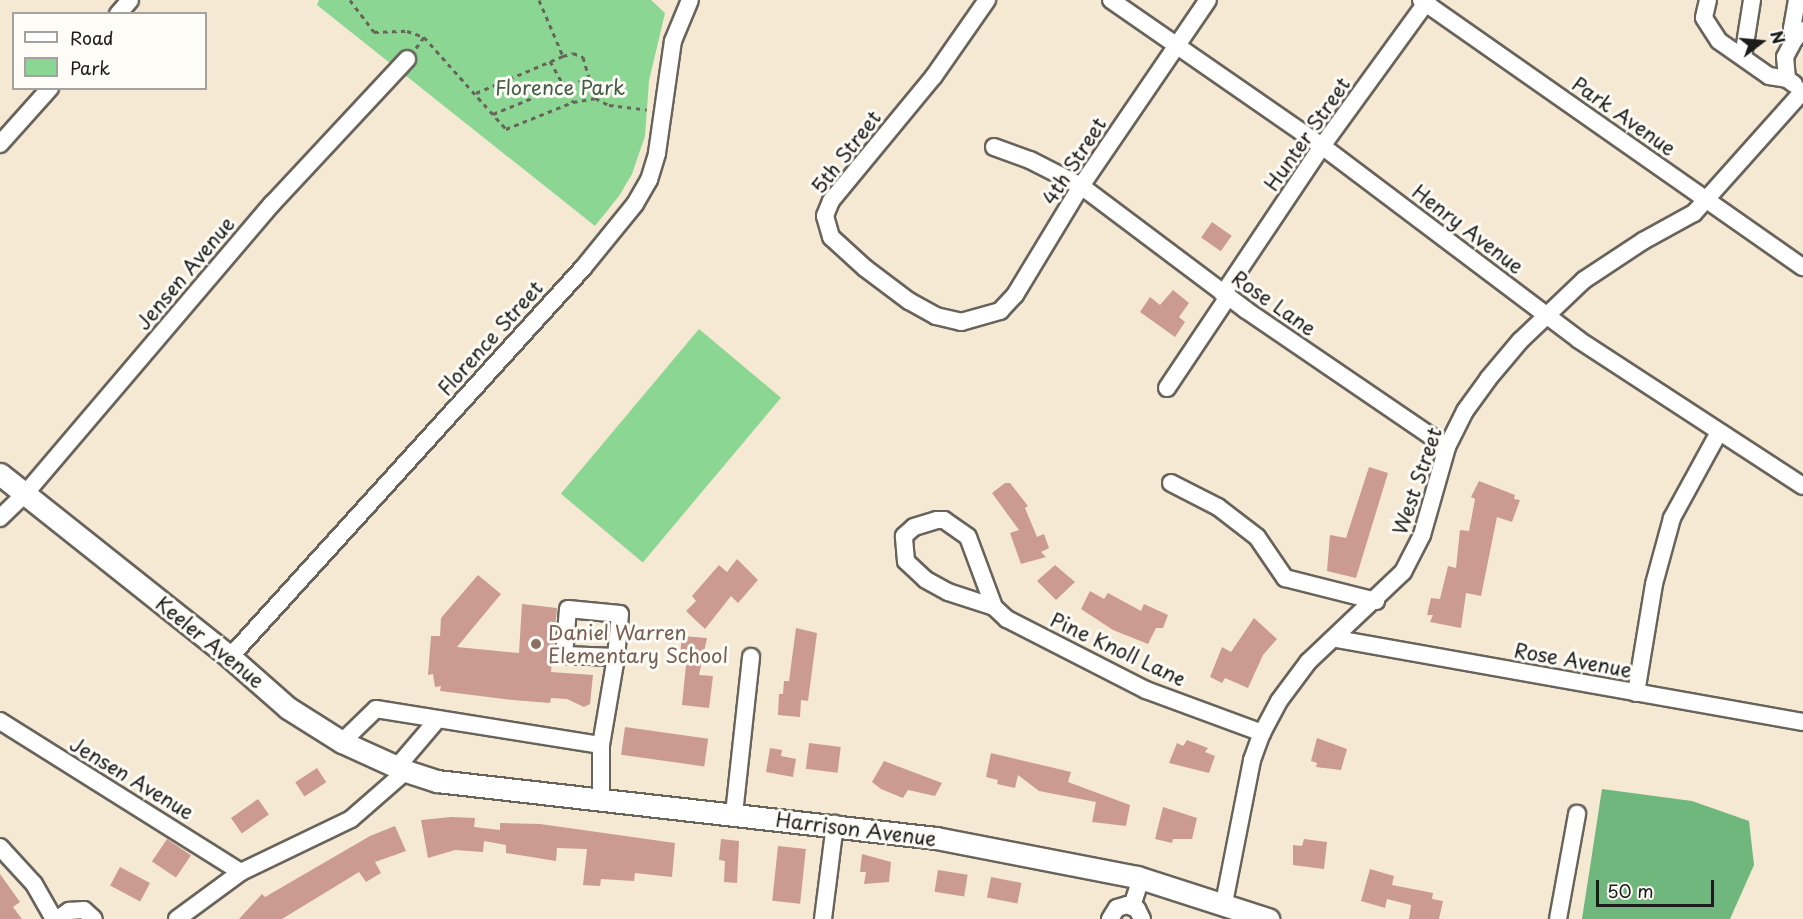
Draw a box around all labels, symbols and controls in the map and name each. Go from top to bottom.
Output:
legend [12,12,207,90]
north arrow [1731,12,1791,72]
text: Road [70,24,114,51]
text: N [1765,28,1792,46]
text: Park [70,54,110,81]
street label: Hunter Street [1259,72,1355,196]
street label: Park Avenue [1568,72,1680,160]
park label: Florence Park [494,75,626,99]
street label: 5th Street [806,106,886,198]
street label: 4th Street [1037,113,1111,209]
street label: Henry Avenue [1408,179,1528,279]
street label: Jensen Avenue [131,211,239,335]
street label: Rose Lane [1227,265,1321,341]
street label: Florence Street [432,275,548,401]
street label: West Street [1387,424,1447,538]
street label: Keeler Avenue [150,590,270,694]
street label: Pine Knoll Lane [1046,607,1190,691]
place label: Daniel Warren Elementary School [548,620,728,667]
marker: Daniel Warren Elementary School [529,637,543,651]
street label: Rose Avenue [1512,638,1634,682]
street label: Jensen Avenue [66,731,198,825]
street label: Harrison Avenue [775,807,937,851]
scale bar [1599,868,1718,906]
text: 50 m [1607,877,1654,904]

